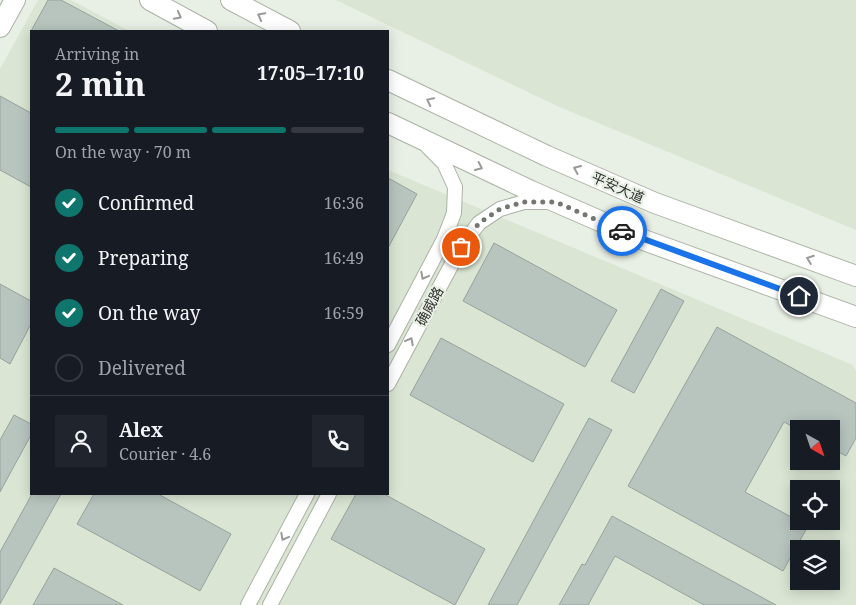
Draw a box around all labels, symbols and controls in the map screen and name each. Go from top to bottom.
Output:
one-way arrow [173,10,182,20]
one-way arrow [257,12,266,22]
text: Arriving in [55,43,139,65]
text: 17:05–17:10 [257,60,364,86]
text: 2 min [55,62,146,105]
one-way arrow [426,97,435,107]
text: On the way · 70 m [55,141,191,163]
one-way arrow [474,161,483,171]
one-way arrow [573,164,582,175]
street label: 平安大道 [589,167,647,207]
icon: check [55,189,83,217]
text: Confirmed [98,190,194,216]
text: 16:36 [324,192,364,214]
courier [597,206,647,256]
icon: car [608,217,636,245]
pin [440,226,482,268]
icon: bag [447,233,475,261]
icon: check [55,244,83,272]
text: Preparing [98,245,188,271]
text: 16:49 [324,247,364,269]
one-way arrow [806,255,815,265]
one-way arrow [420,271,430,280]
pin [778,275,820,317]
icon: home [785,282,813,310]
street label: 确威路 [411,283,447,329]
icon: check [55,299,83,327]
text: On the way [98,300,201,326]
text: 16:59 [324,302,364,324]
one-way arrow [404,338,414,347]
text: Delivered [98,355,186,381]
button: person [55,415,107,467]
button: phone [312,415,364,467]
text: Alex [119,417,163,443]
north arrow [790,420,840,470]
map controls [790,420,840,590]
text: Courier · 4.6 [119,443,211,465]
button: locate [790,480,840,530]
one-way arrow [280,531,290,540]
button: layers [790,540,840,590]

